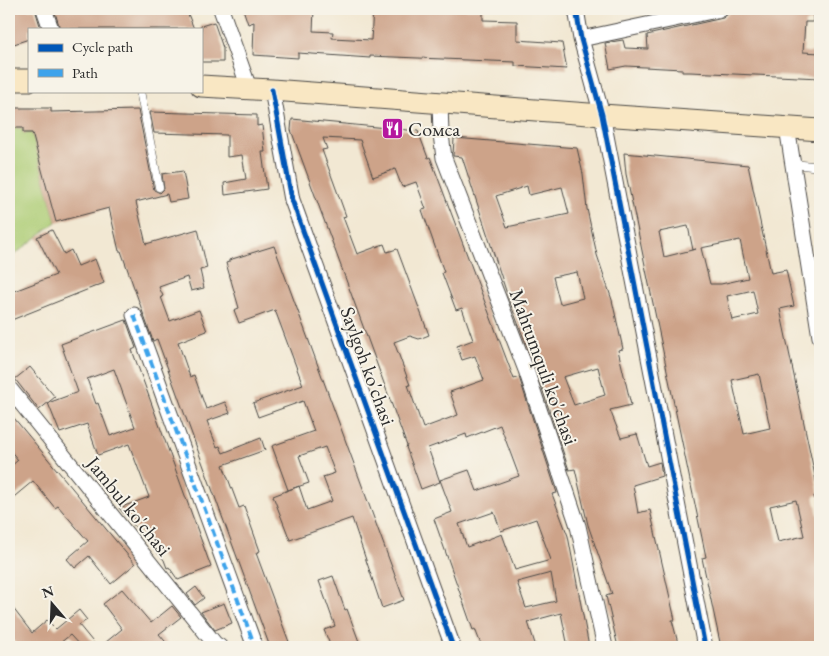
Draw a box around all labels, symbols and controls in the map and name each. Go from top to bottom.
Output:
legend [28,28,202,92]
text: Cycle path [72,37,134,56]
text: Path [72,63,98,82]
place label: Сомса [408,116,460,142]
restaurant icon: Сомса [380,117,404,141]
street label: Mahtumquli ko'chasi [504,285,584,449]
street label: Saylgoh ko'chasi [335,303,402,429]
street label: Jambul ko'chasi [80,449,177,561]
north arrow [28,578,78,628]
text: N [39,581,57,602]

